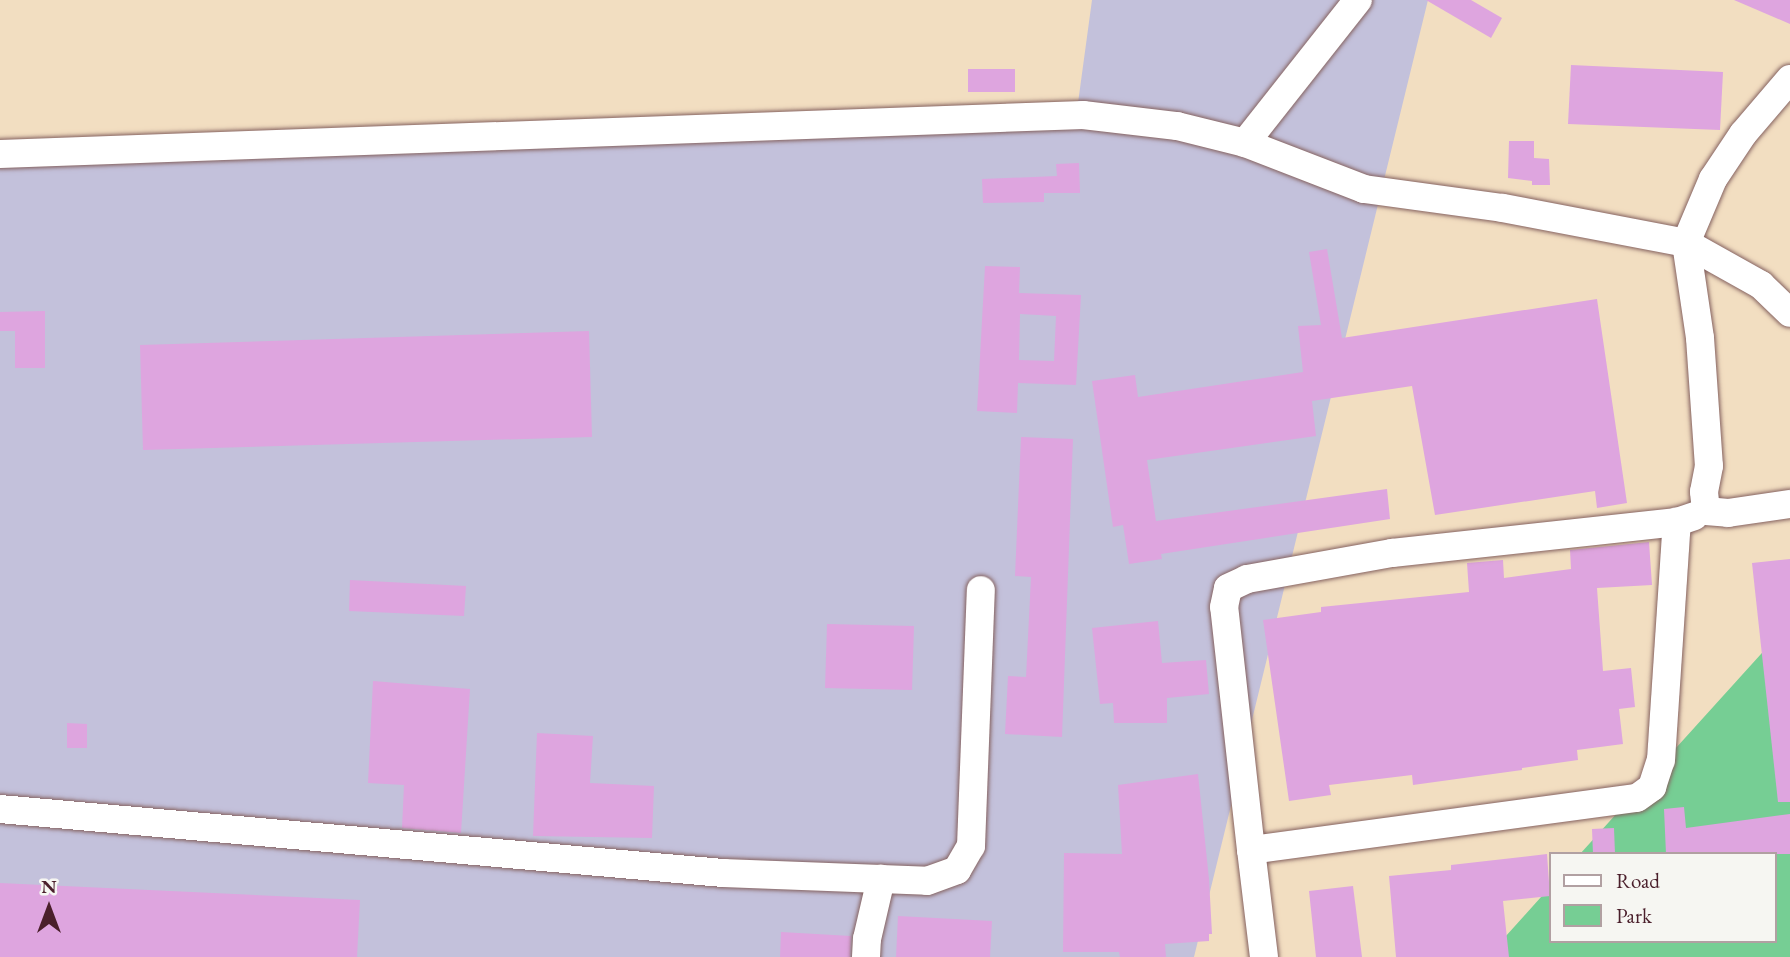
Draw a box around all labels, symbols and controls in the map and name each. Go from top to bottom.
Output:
legend [1548,852,1776,943]
text: Road [1616,867,1660,894]
north arrow [14,873,84,943]
text: N [41,874,57,899]
text: Park [1616,902,1652,929]

